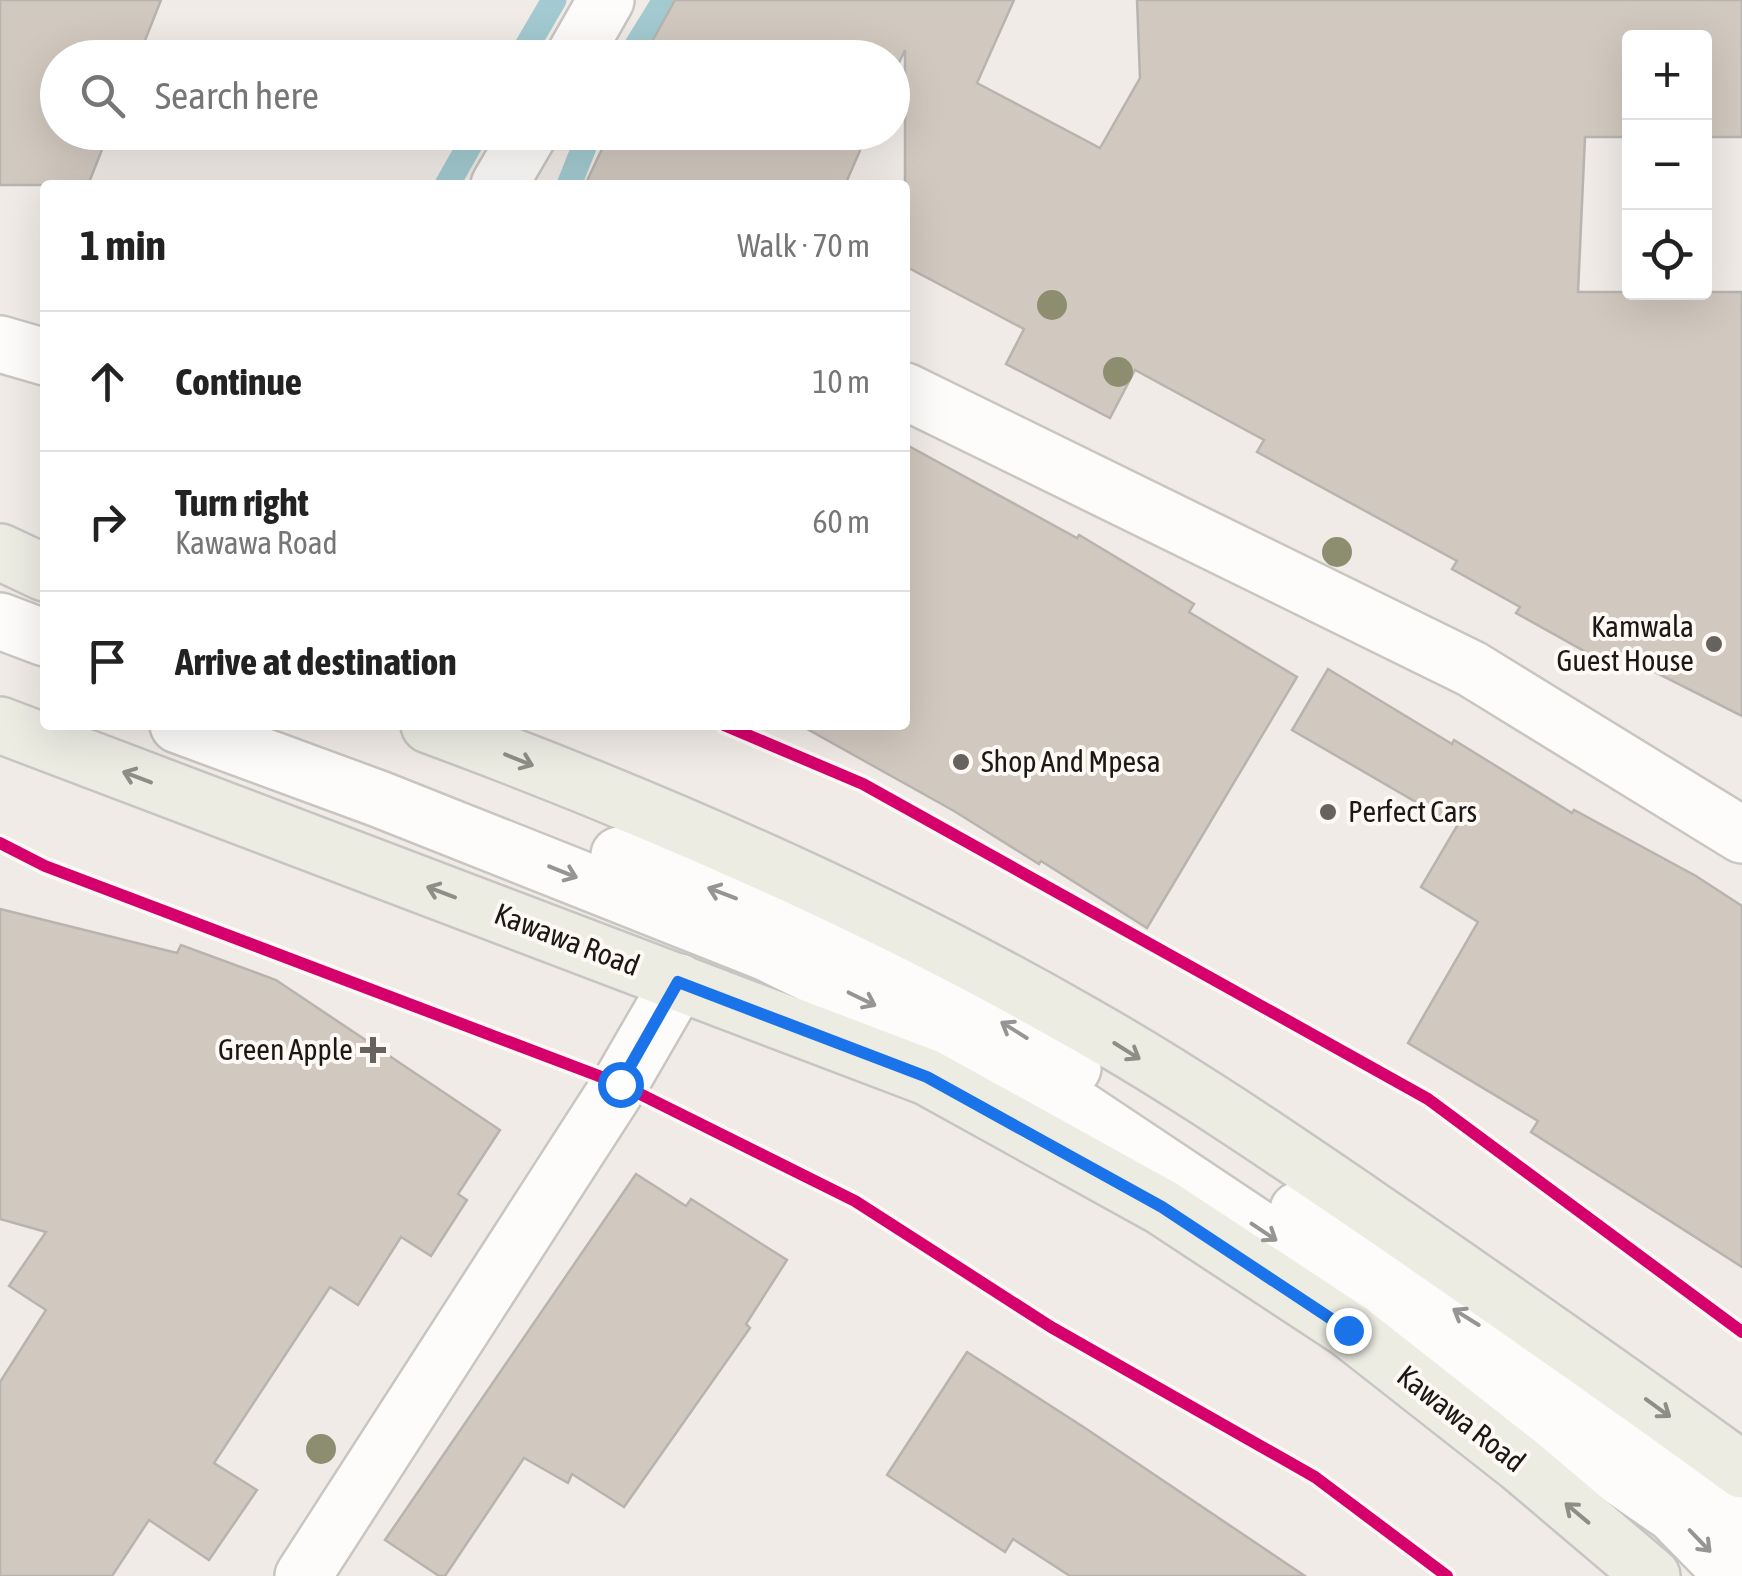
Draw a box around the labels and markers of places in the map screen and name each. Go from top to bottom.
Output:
place label: Kamwala Guest House [1556,609,1694,677]
marker: Kamwala Guest House [1703,633,1725,655]
place label: Shop And Mpesa [981,744,1161,778]
marker: Shop And Mpesa [950,751,972,773]
place label: Perfect Cars [1348,794,1477,828]
marker: Perfect Cars [1317,801,1339,823]
place label: Green Apple [218,1032,353,1066]
marker: Green Apple [362,1039,384,1061]

